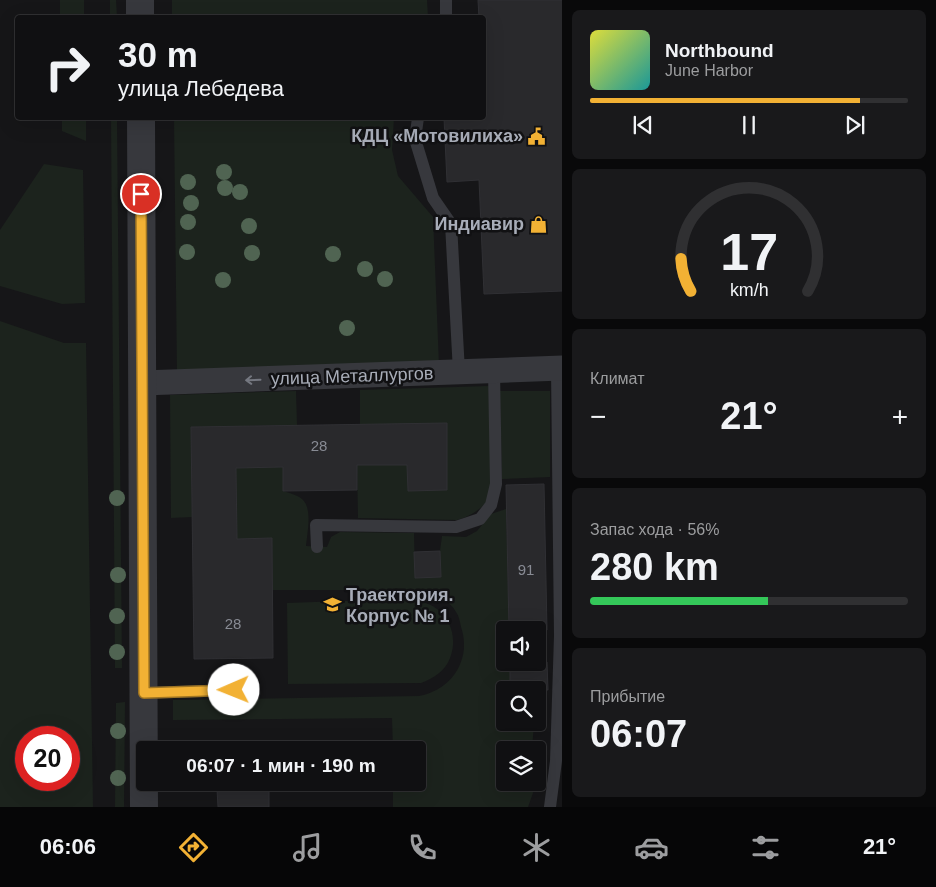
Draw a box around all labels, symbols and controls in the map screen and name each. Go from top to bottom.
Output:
icon: right [35,35,100,100]
text: 30 m [118,35,198,74]
text: Northbound [665,40,774,61]
text: June Harbor [665,62,753,79]
text: улица Лебедева [118,76,284,101]
icon: previous [629,111,657,139]
icon: pause [735,111,763,139]
icon: next [841,111,869,139]
place label: КДЦ «Мотовилиха» [351,126,523,146]
public building icon: КДЦ «Мотовилиха» [527,126,547,146]
pin [120,173,162,215]
icon: arrive [127,180,155,208]
place label: Индиавир [435,214,524,234]
shop icon: Индиавир [528,214,548,234]
text: 17 [720,223,778,281]
text: km/h [730,280,768,300]
street label: улица Металлургов [270,363,434,389]
text: Климат [590,370,644,387]
one-way arrow [245,375,261,384]
text: 21° [720,395,778,437]
text: − [590,401,606,432]
text: + [892,401,908,432]
house number: 28 [311,437,327,454]
text: Запас хода · 56% [590,521,719,538]
text: 280 km [590,546,719,588]
house number: 91 [518,561,534,578]
place label: Траектория. Корпус № 1 [346,585,453,626]
school or university icon: Траектория. Корпус № 1 [322,595,342,615]
house number: 28 [225,615,241,632]
map controls [496,621,546,791]
button: sound [496,621,546,671]
position arrow [207,663,259,715]
button: search [496,681,546,731]
text: Прибытие [590,688,665,705]
text: 06:07 [590,713,687,755]
speed limit sign: 20 [15,726,80,791]
button: layers [496,741,546,791]
text: 06:07 · 1 мин · 190 m [186,755,376,776]
icon: directions [176,830,211,865]
icon: music [290,830,325,865]
icon: phone [405,830,440,865]
icon: climate [519,830,554,865]
icon: car [634,830,669,865]
icon: filters [748,830,783,865]
text: 06:06 [40,834,96,859]
text: 21° [863,834,896,859]

